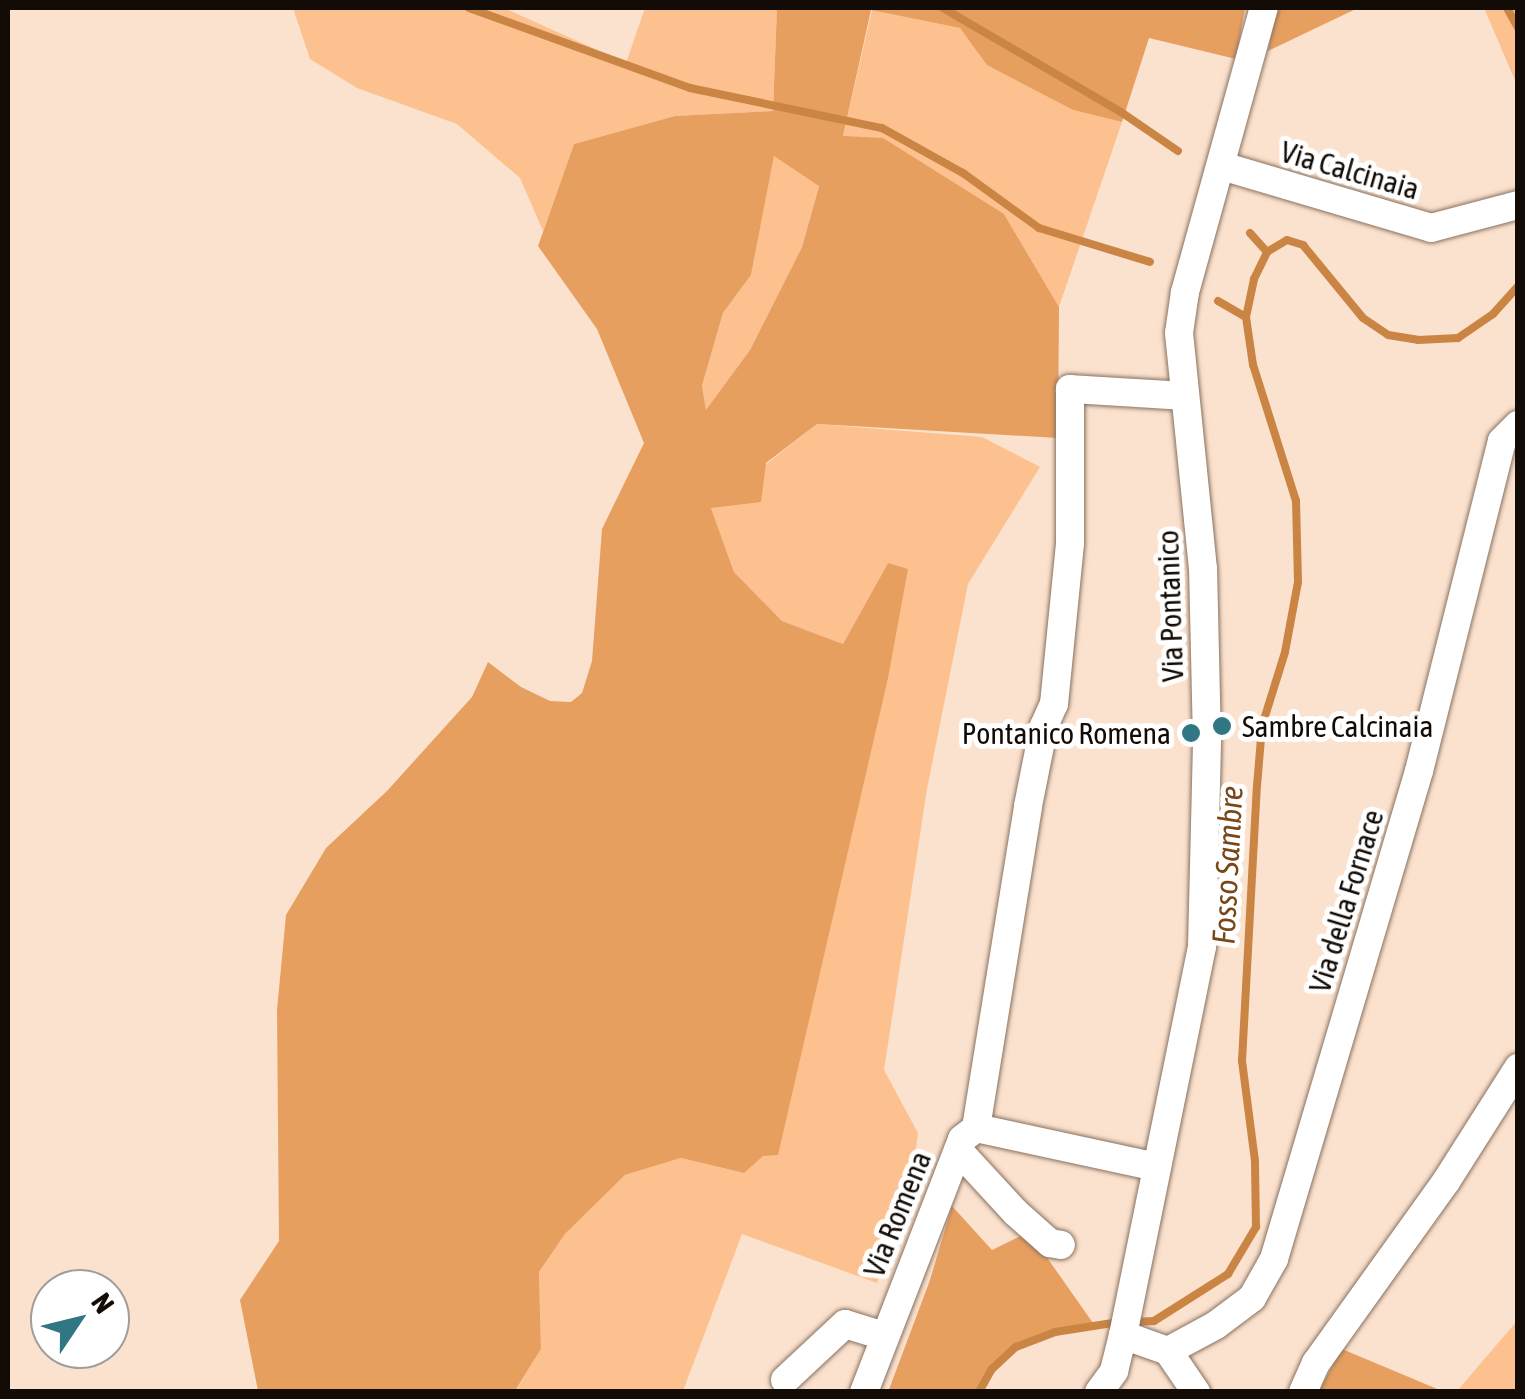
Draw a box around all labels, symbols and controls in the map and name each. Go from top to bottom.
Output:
street label: Via Calcinaia [1277,133,1423,207]
street label: Via Pontanico [1149,529,1191,683]
place label: Sambre Calcinaia [1242,708,1433,744]
place label: Pontanico Romena [962,715,1171,751]
marker: Sambre Calcinaia [1211,715,1233,737]
marker: Pontanico Romena [1180,722,1202,744]
water label: Fosso Sambre [1205,785,1251,945]
street label: Via della Fornace [1301,805,1391,997]
street label: Via Romena [855,1146,939,1282]
north arrow [30,1269,130,1369]
text: N [85,1287,121,1319]

